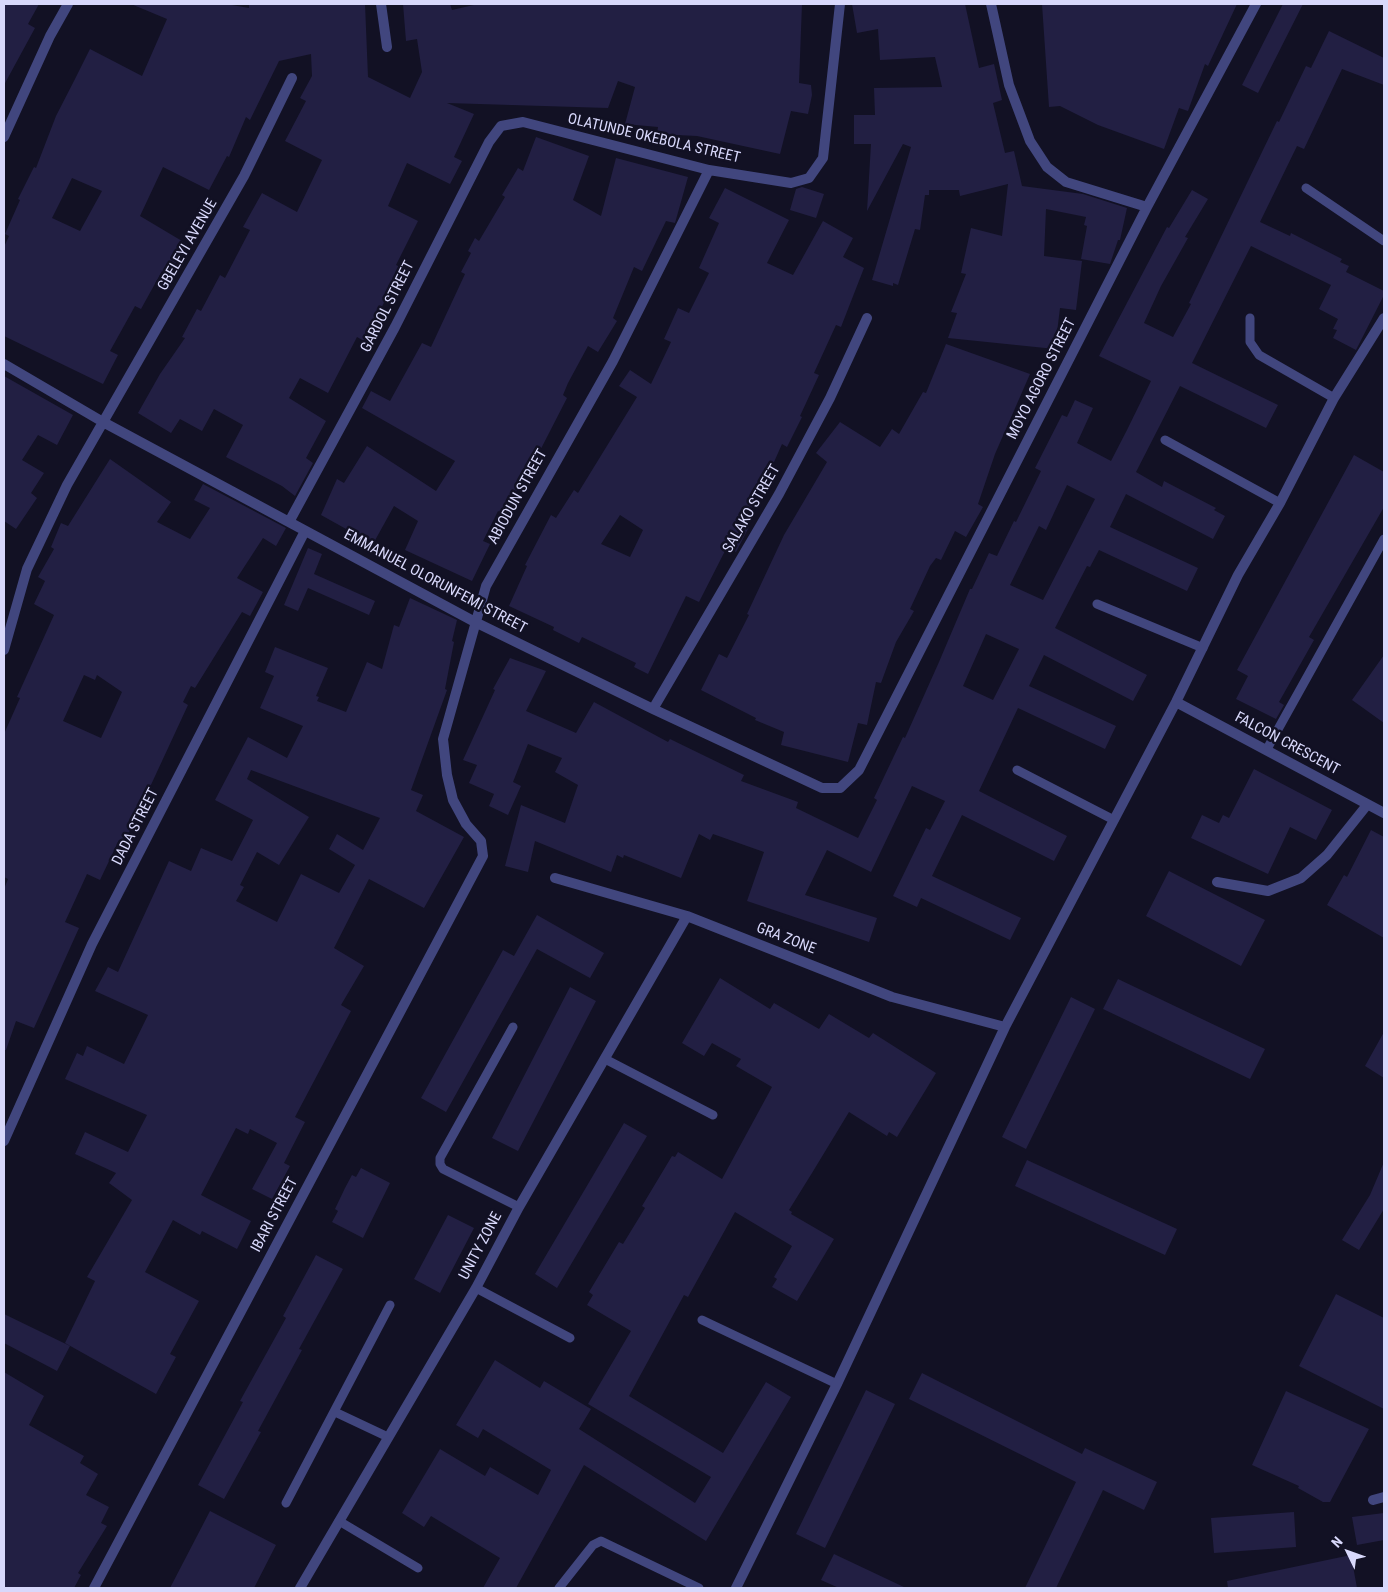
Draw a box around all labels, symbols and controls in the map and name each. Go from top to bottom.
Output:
street label: OLATUNDE OKEBOLA STREET [566,110,742,168]
street label: GBELEYI AVENUE [154,196,222,294]
street label: GARDOL STREET [357,258,419,356]
street label: MOYO AGORO STREET [1004,315,1080,443]
street label: ABIODUN STREET [484,446,552,548]
street label: SALAKO STREET [719,462,785,556]
street label: EMMANUEL OLORUNFEMI STREET [340,526,530,638]
street label: FALCON CRESCENT [1232,709,1342,779]
street label: DADA STREET [109,786,163,868]
street label: GRA ZONE [754,919,818,959]
street label: IBARI STREET [248,1175,302,1255]
street label: UNITY ZONE [456,1209,506,1283]
north arrow [1323,1527,1373,1577]
text: N [1328,1533,1346,1551]

